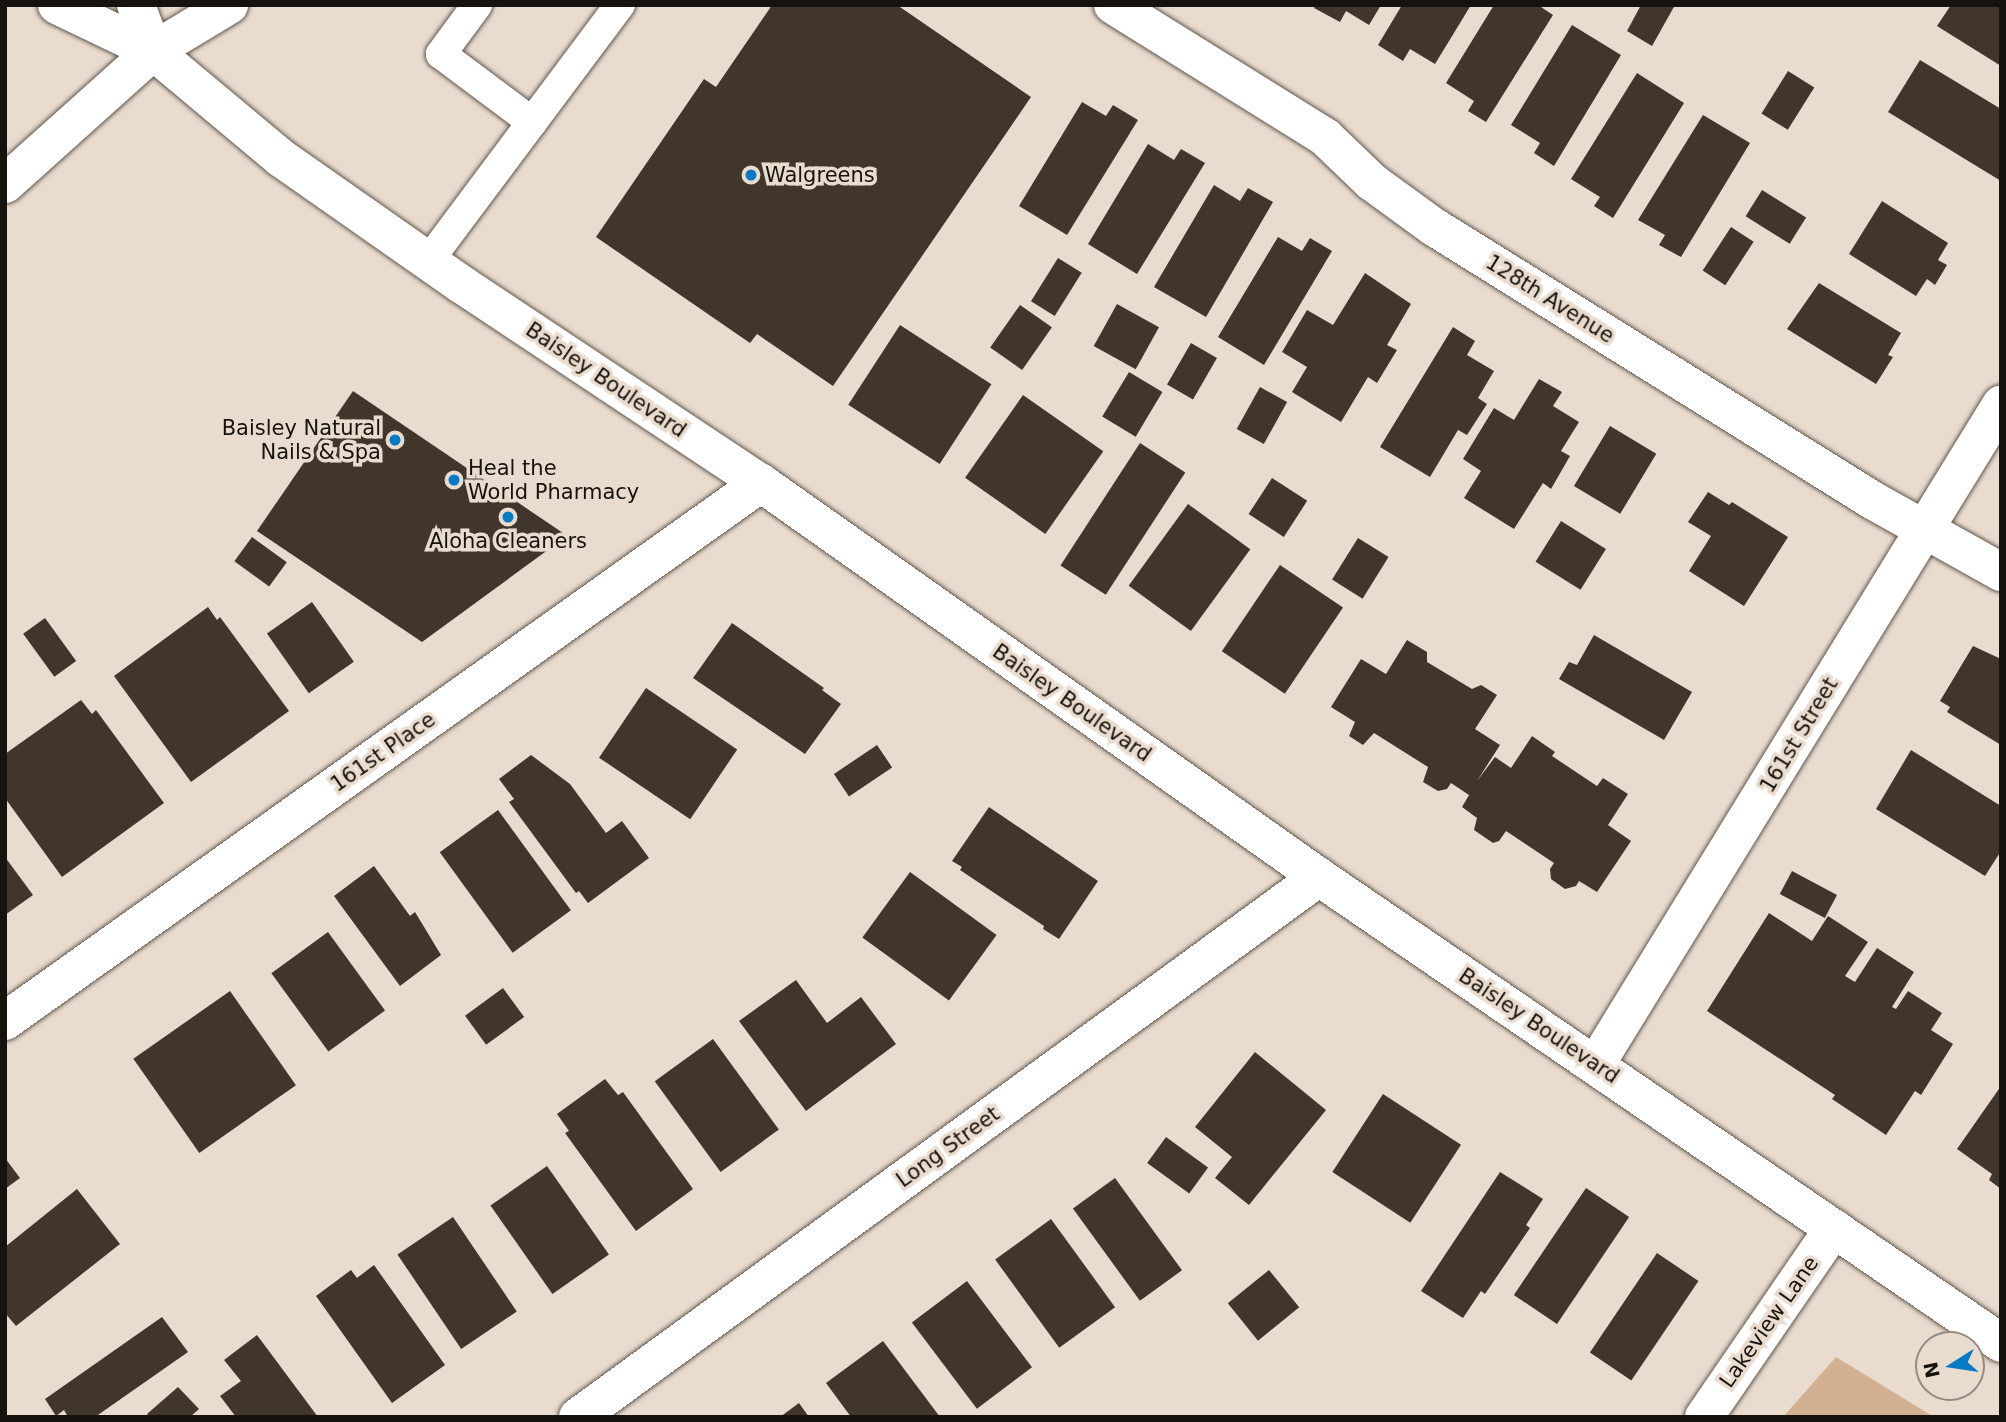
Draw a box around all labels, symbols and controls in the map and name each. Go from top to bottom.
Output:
place label: Walgreens [765,162,875,188]
marker: Walgreens [743,167,759,183]
street label: 128th Avenue [1481,250,1619,348]
street label: Baisley Boulevard [521,317,691,443]
place label: Baisley Natural Nails & Spa [222,415,381,465]
marker: Baisley Natural Nails & Spa [387,432,403,448]
place label: Heal the World Pharmacy [468,455,639,505]
marker: Heal the World Pharmacy [446,472,462,488]
marker: Aloha Cleaners [500,509,516,525]
place label: Aloha Cleaners [429,528,587,554]
street label: Baisley Boulevard [988,639,1156,767]
street label: 161st Street [1755,673,1843,797]
street label: 161st Place [326,707,440,797]
street label: Baisley Boulevard [1454,963,1624,1089]
street label: Long Street [892,1101,1004,1193]
street label: Lakeview Lane [1714,1251,1824,1393]
north arrow [1915,1331,1985,1401]
text: N [1919,1360,1944,1380]

